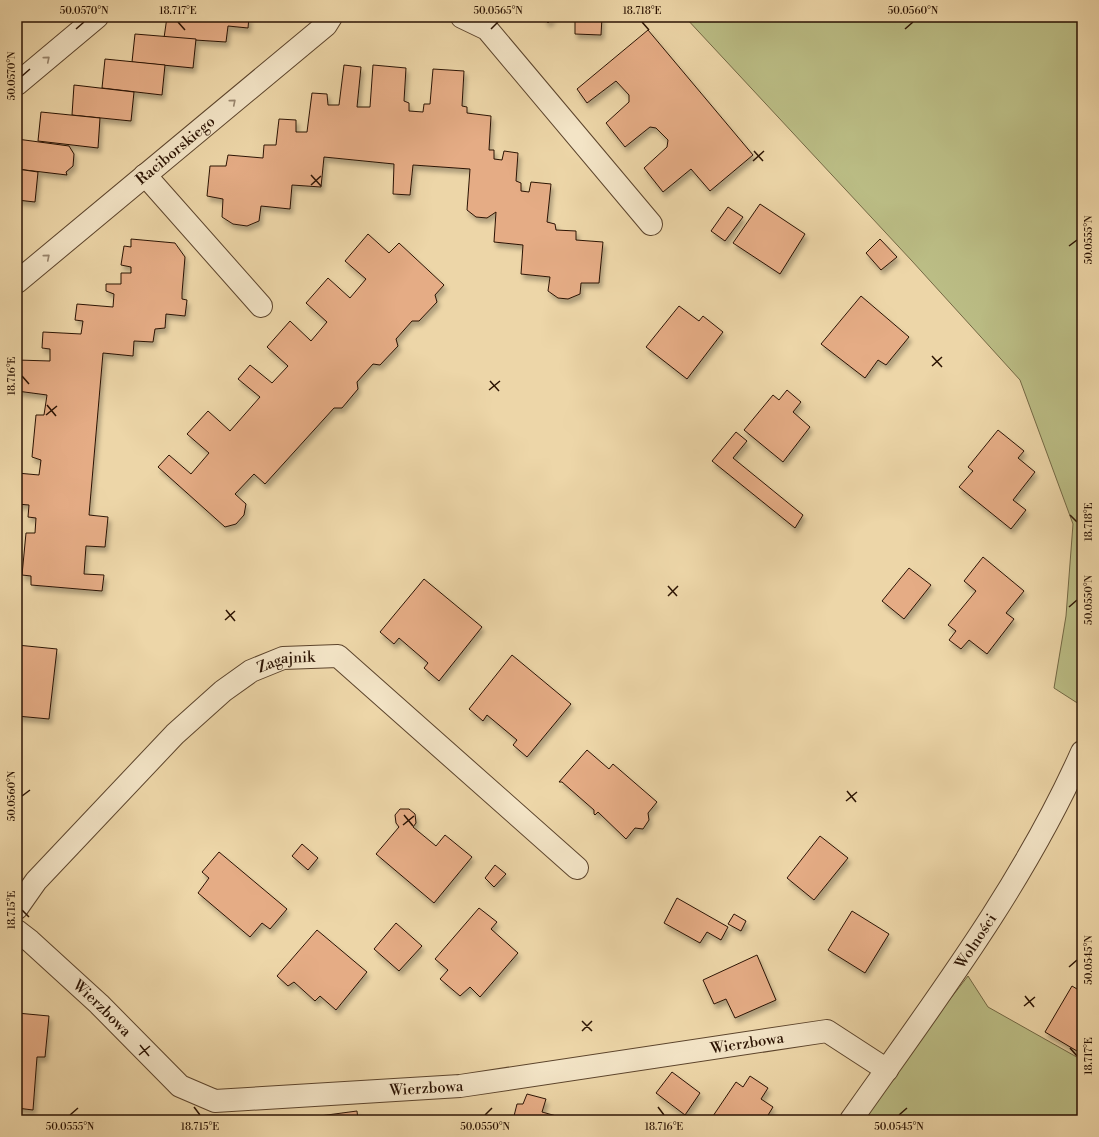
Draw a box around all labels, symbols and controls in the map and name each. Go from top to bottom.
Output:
text: 50.0570°N [60,5,109,17]
text: 18.717°E [159,5,197,17]
text: 50.0565°N [473,5,523,17]
text: 18.718°E [623,5,661,17]
text: 50.0560°N [888,5,939,17]
text: 50.0570°N [6,51,18,100]
one-way arrow [42,56,50,63]
one-way arrow [228,100,236,107]
street label: Raciborskiego [132,112,219,189]
text: 50.0555°N [1083,215,1095,264]
one-way arrow [42,254,50,261]
text: 18.716°E [6,357,18,395]
text: 18.718°E [1083,503,1095,541]
text: 50.0550°N [1083,575,1095,625]
street label: Zagajnik [254,647,316,677]
text: 50.0560°N [6,770,18,821]
text: 18.715°E [6,891,18,929]
street label: Wolności [950,910,1001,973]
text: 50.0545°N [1083,935,1095,985]
street label: Wierzbowa [68,975,136,1041]
street label: Wierzbowa [708,1028,786,1058]
text: 18.717°E [1083,1037,1095,1075]
street label: Wierzbowa [388,1076,464,1100]
text: 50.0555°N [46,1121,95,1133]
text: 18.715°E [181,1121,219,1133]
text: 50.0550°N [460,1121,510,1133]
text: 18.716°E [645,1121,683,1133]
text: 50.0545°N [874,1121,924,1133]

